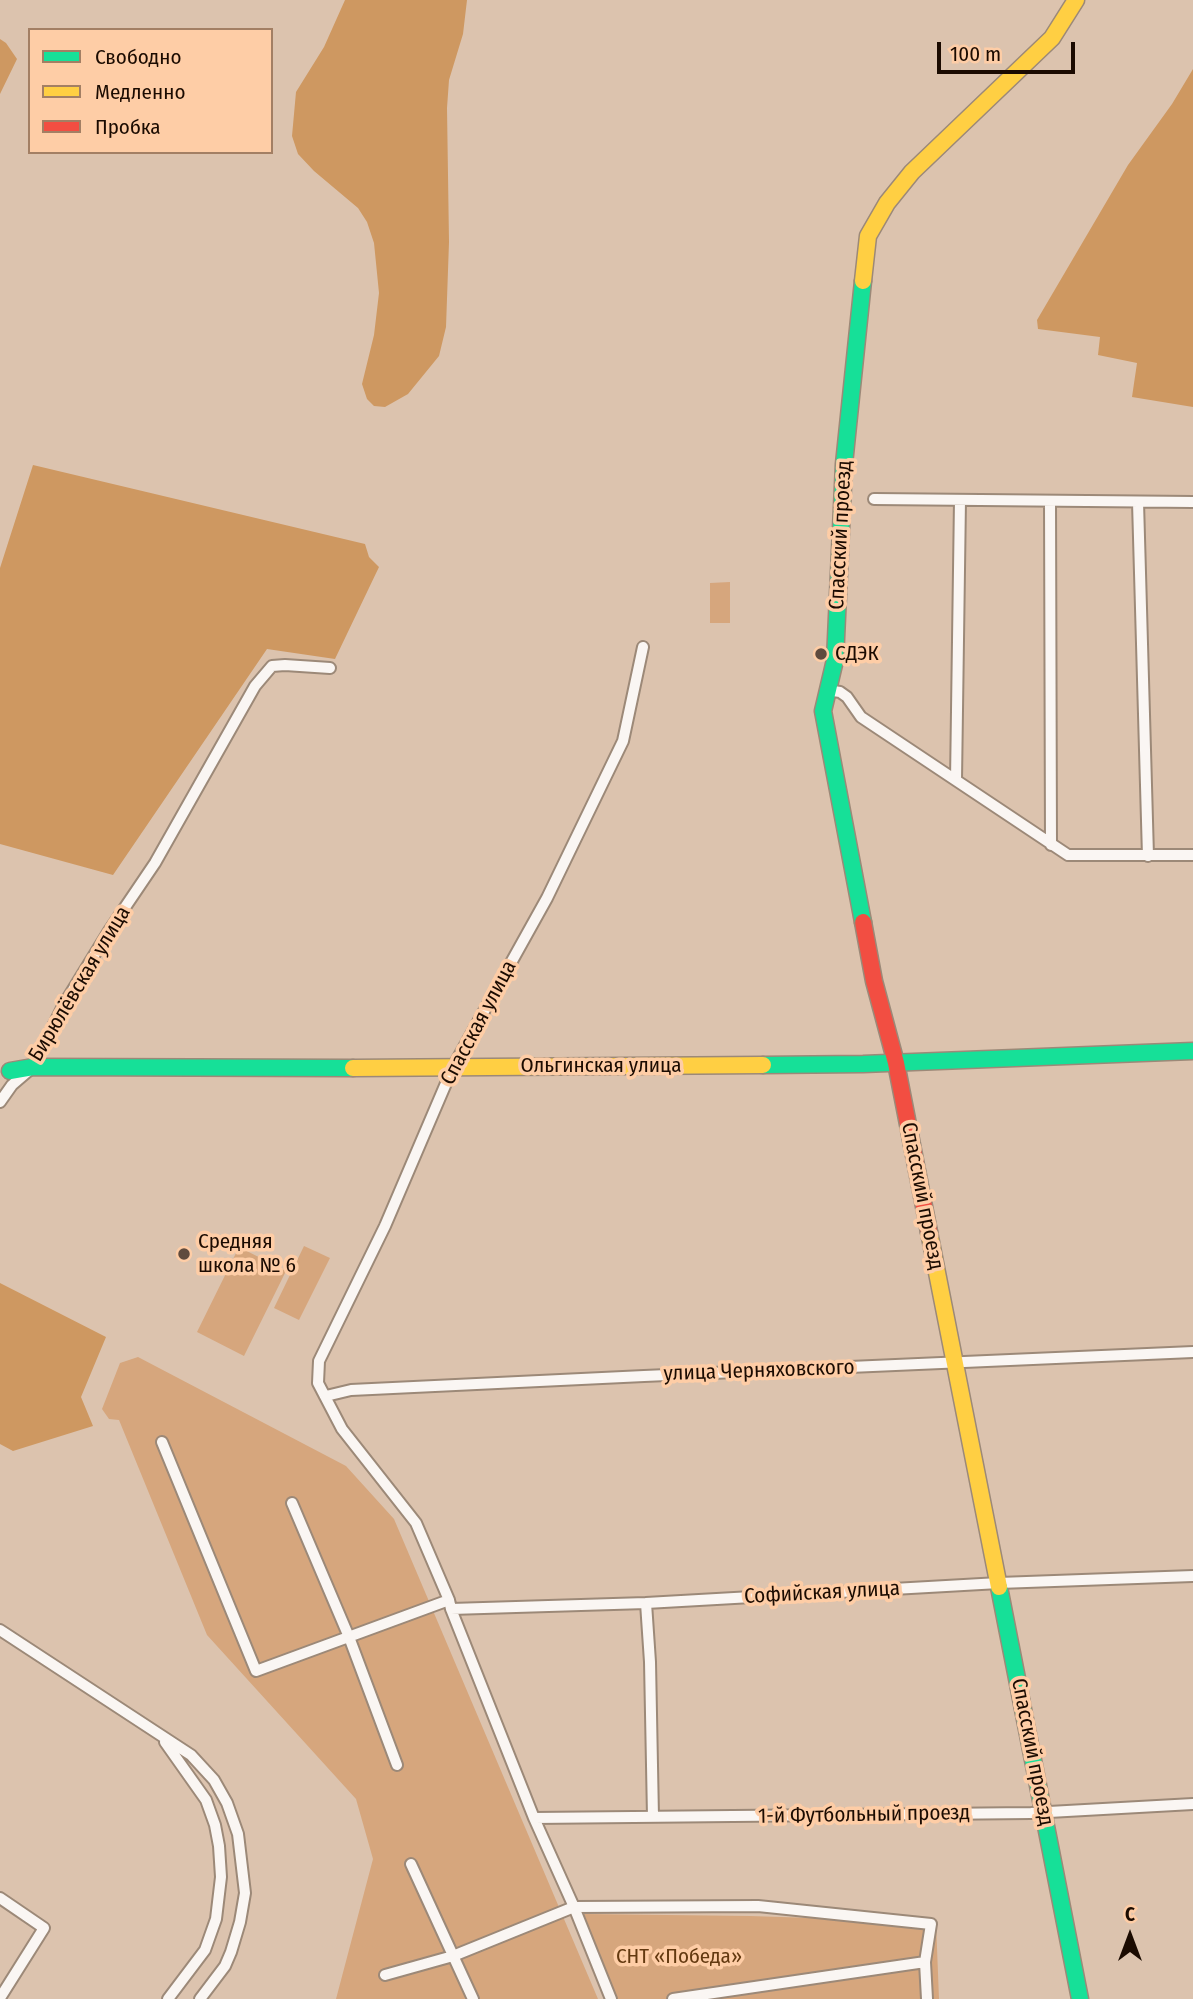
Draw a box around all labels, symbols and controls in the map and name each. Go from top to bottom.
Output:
legend [28,28,273,154]
scale bar [941,28,1079,72]
text: 100 m [950,41,1001,67]
text: Свободно [95,44,181,70]
text: Медленно [95,79,185,105]
text: Пробка [95,114,161,140]
street label: Спасский проезд [825,460,857,610]
place label: СДЭК [835,641,879,667]
marker: СДЭК [813,646,829,662]
street label: Бирюлёвская улица [24,902,136,1066]
street label: Спасская улица [436,957,522,1089]
street label: Ольгинская улица [521,1053,681,1079]
street label: Спасский проезд [895,1120,949,1272]
place label: Средняя школа № 6 [198,1229,296,1279]
marker: Средняя школа № 6 [176,1246,192,1262]
street label: улица Черняховского [663,1355,855,1387]
street label: Софийская улица [743,1576,901,1610]
street label: Спасский проезд [1005,1676,1059,1828]
street label: 1-й Футбольный проезд [758,1801,970,1829]
north arrow [1095,1901,1165,1971]
text: С [1125,1903,1135,1926]
park label: СНТ «Победа» [616,1944,742,1970]

